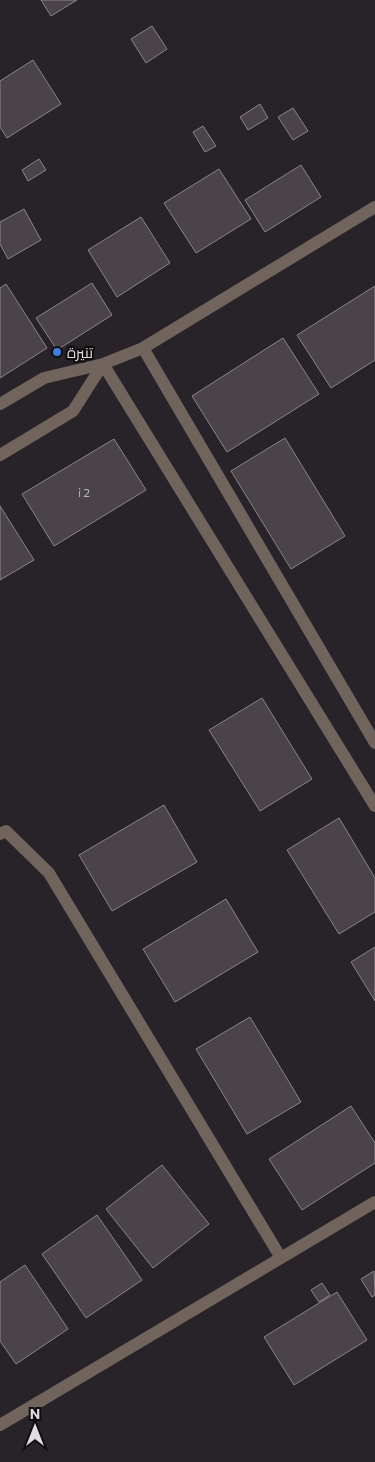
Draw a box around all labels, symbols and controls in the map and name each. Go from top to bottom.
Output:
place label: تنيرة [67,343,93,362]
marker: تنيرة [51,346,63,358]
house number: i 2 [78,485,90,499]
north arrow [10,1402,60,1452]
text: N [30,1405,40,1422]

